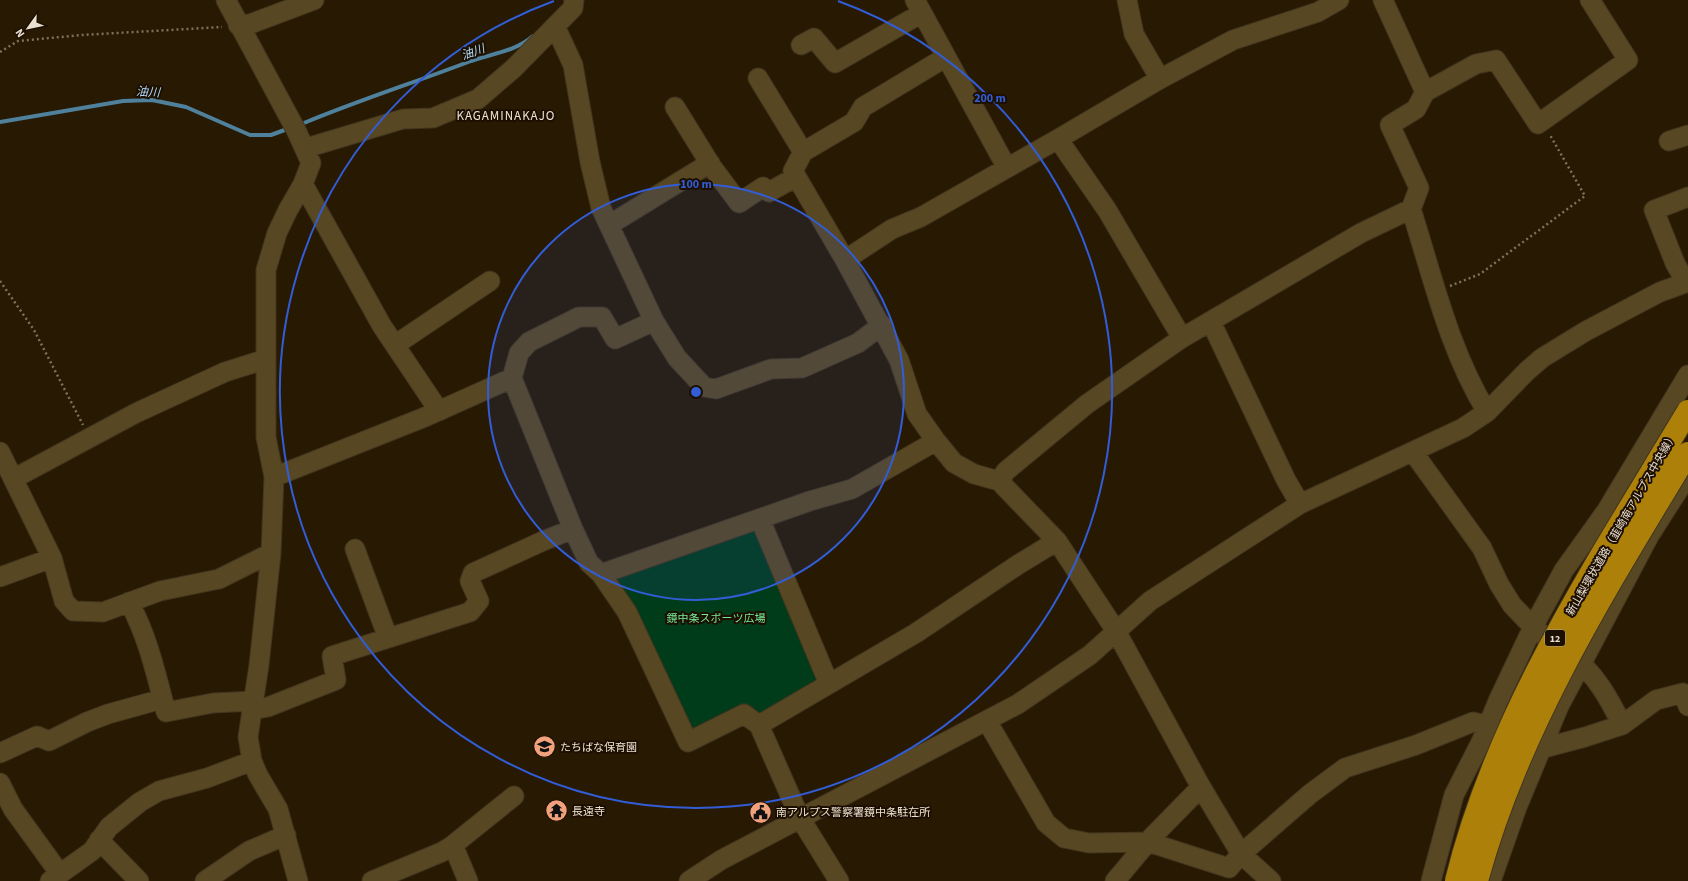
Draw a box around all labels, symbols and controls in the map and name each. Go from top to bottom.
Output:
north arrow [8,8,48,48]
text: N [12,26,28,40]
water label: 油川 [459,40,489,65]
water label: 油川 [136,83,162,102]
text: 200 m [974,90,1006,107]
district label: KAGAMINAKAJO [456,107,556,125]
text: 100 m [680,176,712,193]
centre of rings [689,385,703,399]
street label: 新山梨環状道路（韮崎南アルプス中央線） [1563,430,1680,618]
park label: 鏡中条スポーツ広場 [667,611,765,626]
road number: 12 [1545,630,1565,646]
school or university icon: たちばな保育園 [532,734,558,760]
place label: たちばな保育園 [560,740,637,755]
temple icon: 長遠寺 [544,798,570,824]
public building icon: 南アルプス警察署鏡中条駐在所 [747,799,773,825]
place label: 長遠寺 [572,804,605,819]
place label: 南アルプス警察署鏡中条駐在所 [776,805,931,820]

